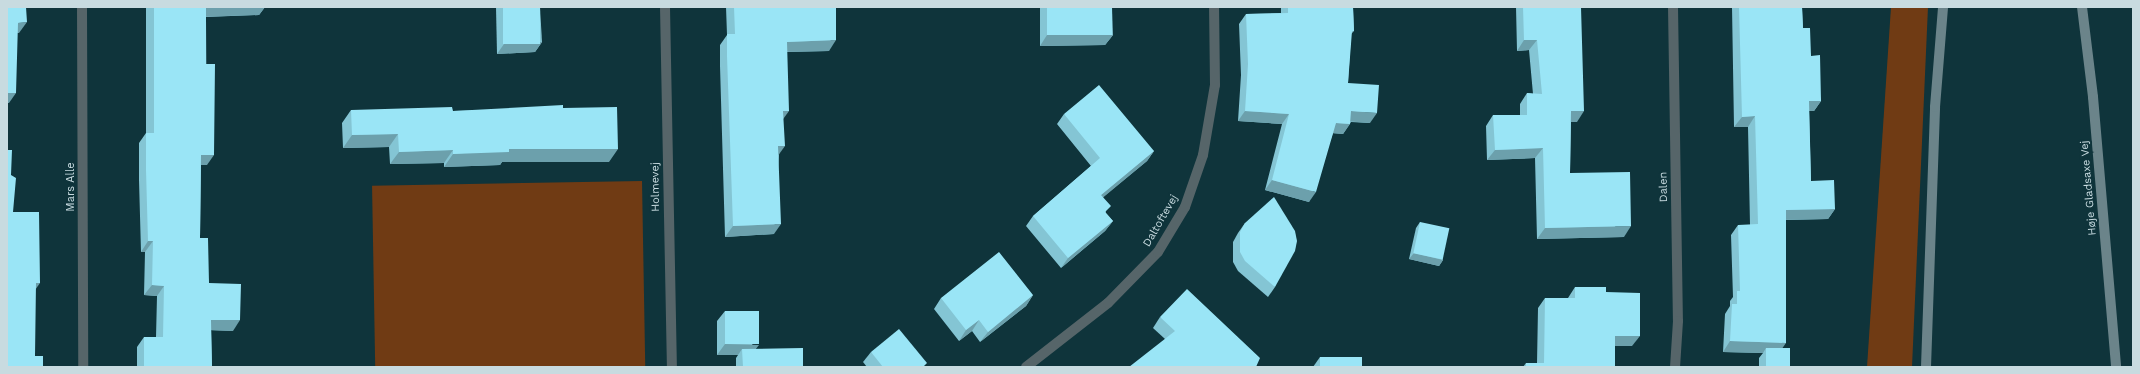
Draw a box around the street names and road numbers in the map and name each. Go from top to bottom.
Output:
street label: Høje Gladsaxe Vej [2078,140,2100,236]
street label: Mars Alle [64,162,78,212]
street label: Holmevej [649,162,663,212]
street label: Dalen [1657,172,1671,202]
street label: Daltoftevej [1141,193,1181,249]

